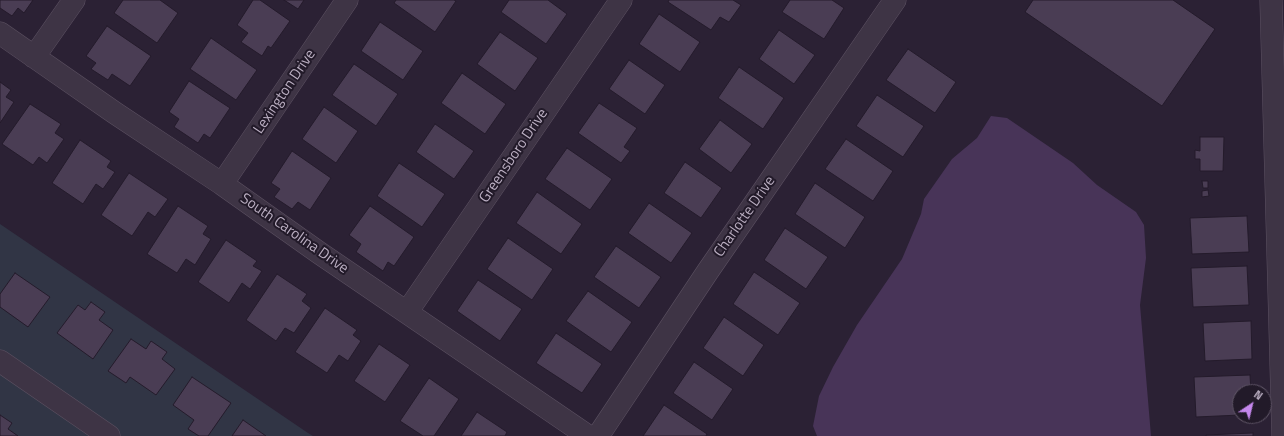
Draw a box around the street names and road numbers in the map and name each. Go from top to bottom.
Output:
street label: Lexington Drive [250,46,320,138]
street label: Greensboro Drive [476,106,552,206]
street label: Charlotte Drive [711,173,779,261]
street label: South Carolina Drive [237,190,351,278]

